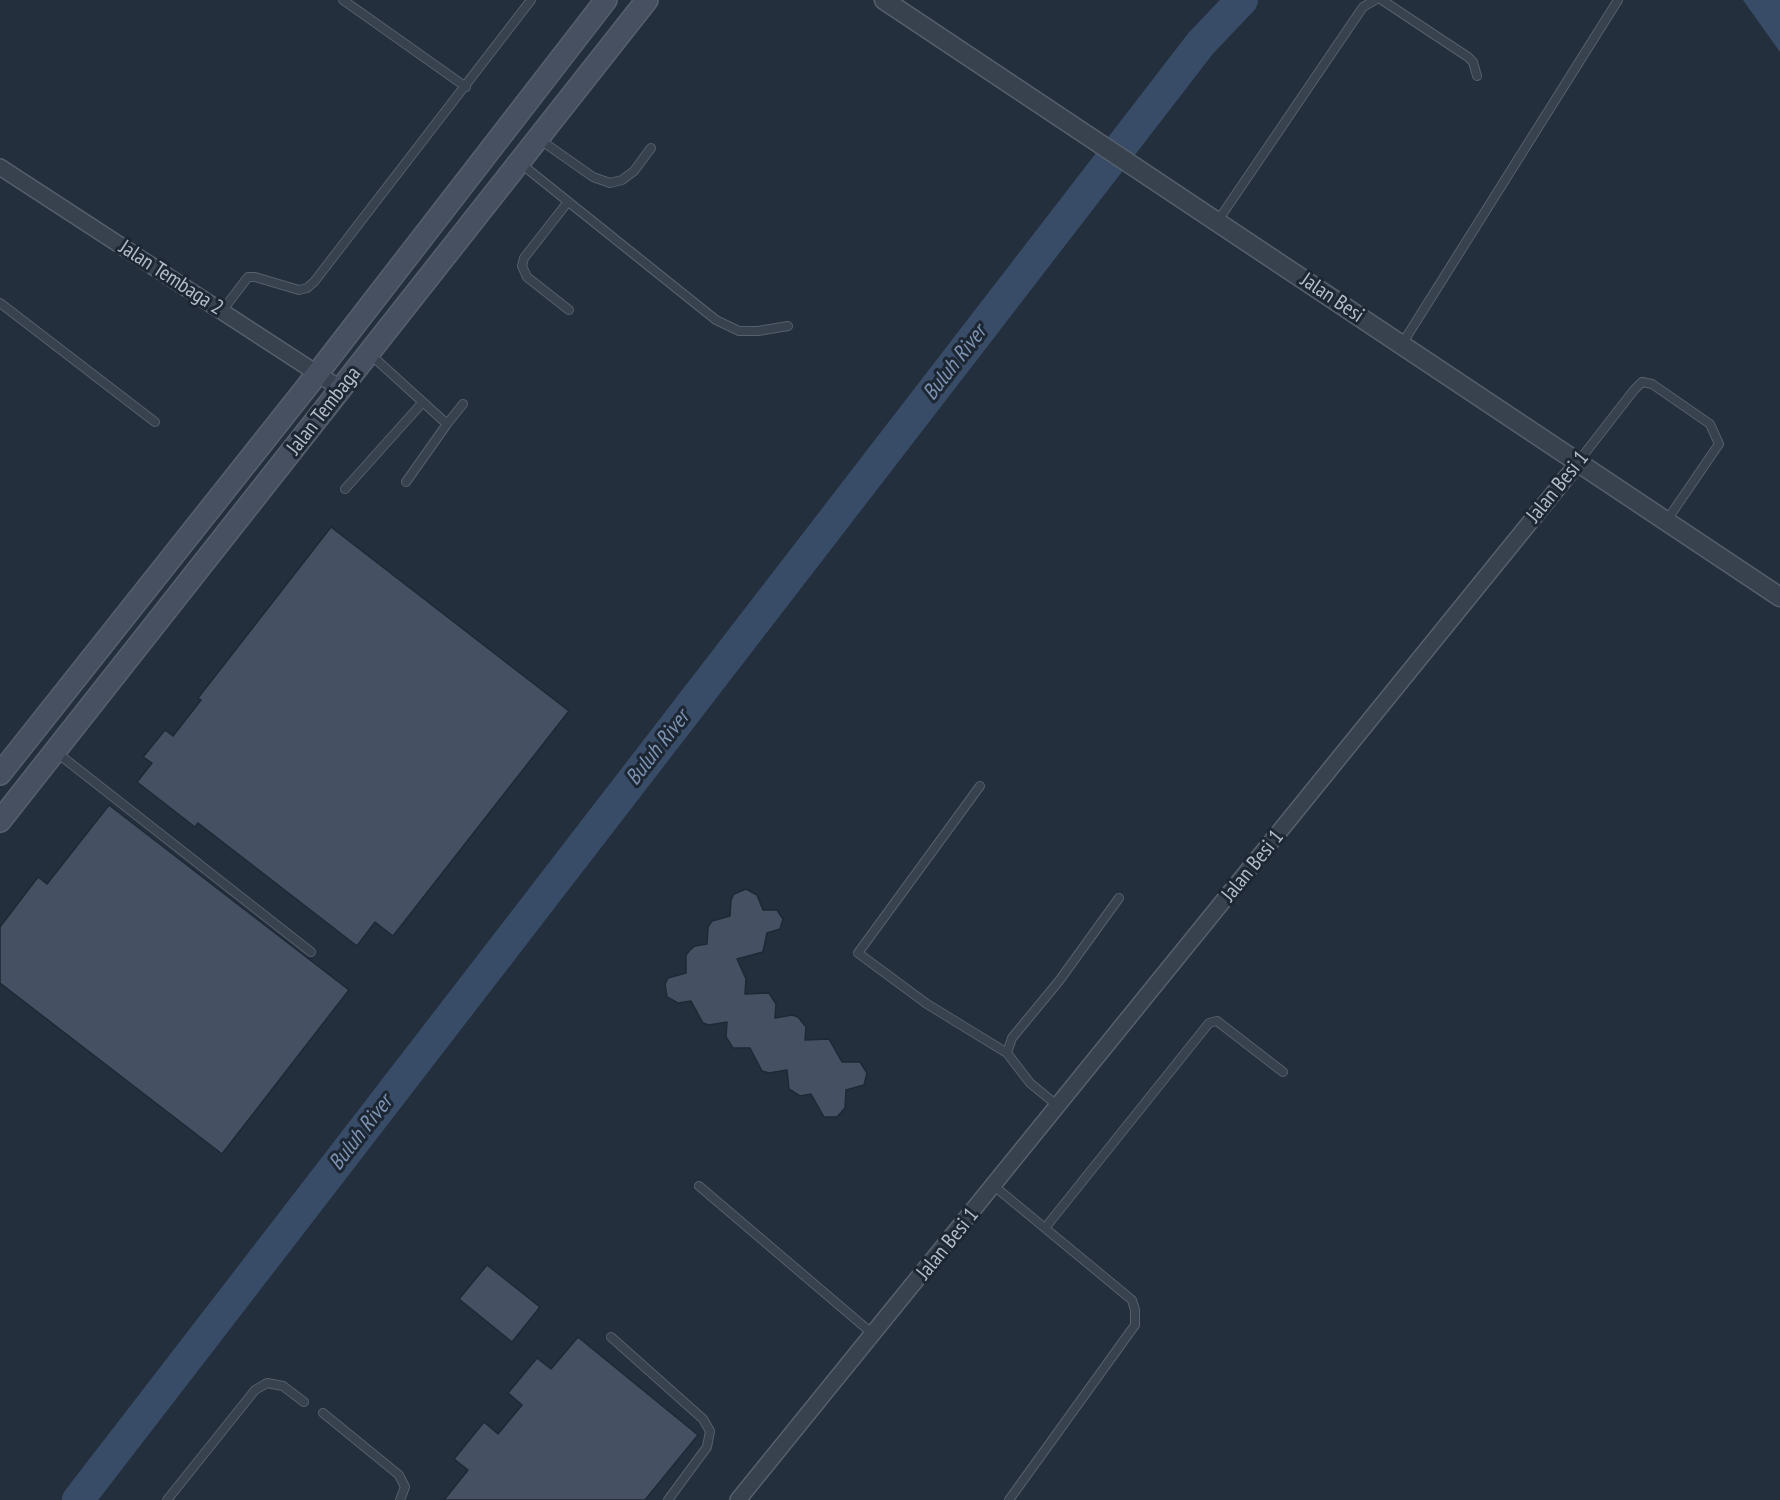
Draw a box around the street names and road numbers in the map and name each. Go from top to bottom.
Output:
street label: Jalan Tembaga 2 [114,235,228,321]
street label: Jalan Besi [1296,268,1368,328]
street label: Jalan Tembaga [282,362,366,460]
street label: Jalan Besi 1 [1522,446,1594,528]
street label: Jalan Besi 1 [1217,825,1289,907]
street label: Jalan Besi 1 [912,1203,984,1285]

